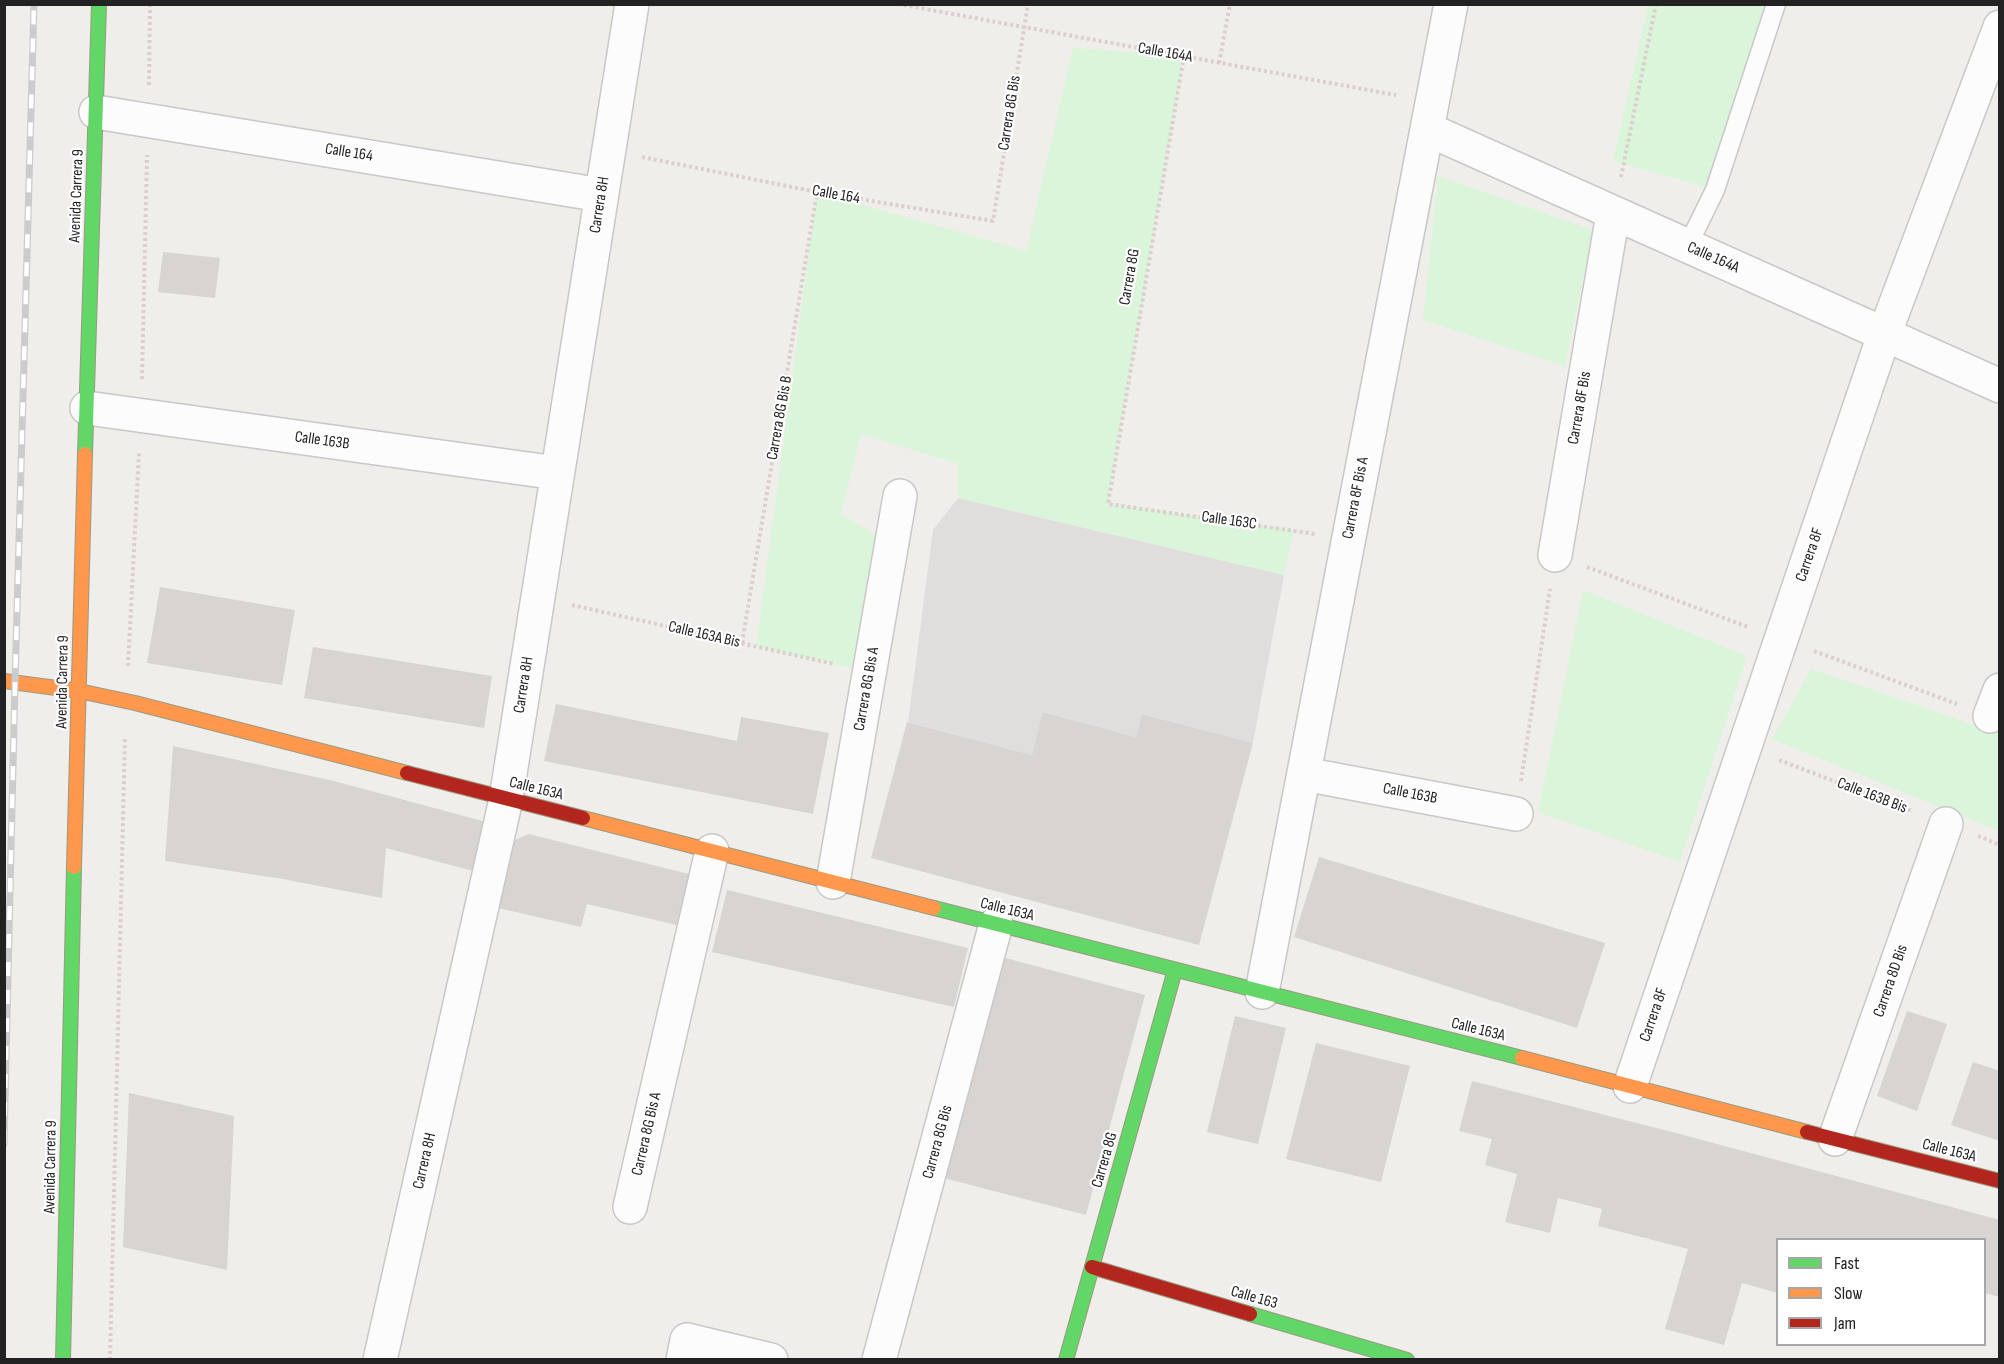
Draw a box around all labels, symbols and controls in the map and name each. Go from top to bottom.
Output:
street label: Calle 164A [1136,39,1194,67]
street label: Carrera 8G Bis [995,74,1025,152]
street label: Calle 164 [324,140,374,166]
street label: Avenida Carrera 9 [66,149,88,243]
street label: Carrera 8H [586,175,614,235]
street label: Calle 164 [811,181,861,209]
street label: Calle 164A [1684,238,1742,278]
street label: Carrera 8G [1116,247,1144,307]
street label: Carrera 8F Bis [1564,370,1596,446]
street label: Carrera 8G Bis B [763,374,797,462]
street label: Calle 163B [293,428,351,454]
street label: Carrera 8F Bis A [1339,455,1373,541]
street label: Calle 163C [1200,508,1258,534]
street label: Carrera 8F [1792,526,1828,584]
street label: Calle 163A Bis [666,617,742,653]
street label: Avenida Carrera 9 [53,635,73,729]
street label: Carrera 8G Bis A [850,646,884,732]
street label: Carrera 8H [510,655,538,715]
street label: Calle 163A [507,773,565,805]
street label: Calle 163B Bis [1834,774,1910,818]
street label: Calle 163B [1381,779,1439,809]
street label: Calle 163A [978,894,1036,926]
street label: Carrera 8D Bis [1870,942,1912,1020]
street label: Carrera 8F [1636,986,1672,1044]
street label: Calle 163A [1449,1014,1507,1046]
street label: Carrera 8G Bis A [628,1091,666,1177]
street label: Carrera 8G Bis [919,1103,957,1181]
street label: Avenida Carrera 9 [41,1120,61,1214]
street label: Carrera 8G [1088,1130,1122,1190]
street label: Carrera 8H [409,1131,441,1191]
street label: Calle 163A [1920,1135,1978,1167]
legend [1776,1238,1986,1346]
text: Fast [1834,1253,1859,1274]
street label: Calle 163 [1228,1282,1280,1314]
text: Slow [1834,1283,1863,1304]
text: Jam [1834,1313,1856,1334]

